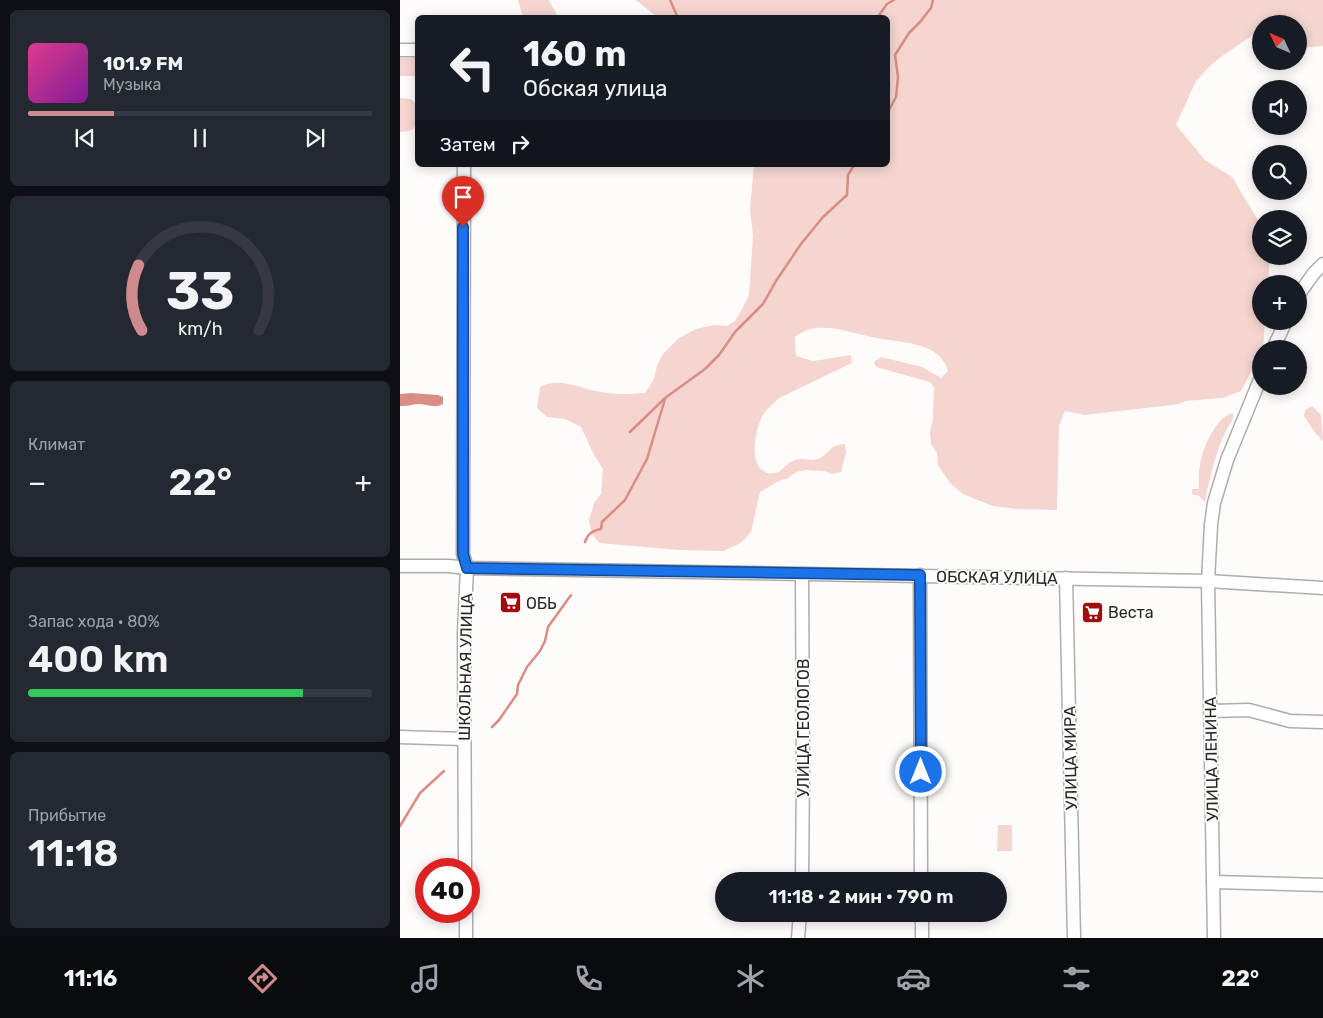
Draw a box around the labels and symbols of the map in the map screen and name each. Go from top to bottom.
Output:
north arrow [1252,15,1308,70]
pin [442,176,484,227]
street label: ОБСКАЯ УЛИЦА [936,567,1058,588]
supermarket icon: ОБЬ [498,591,522,615]
street label: ШКОЛЬНАЯ УЛИЦА [455,593,476,741]
place label: ОБЬ [526,594,557,613]
supermarket icon: Веста [1080,600,1104,624]
place label: Веста [1108,603,1154,622]
street label: УЛИЦА ГЕОЛОГОВ [794,659,813,797]
street label: УЛИЦА ЛЕНИНА [1201,696,1222,822]
street label: УЛИЦА МИРА [1060,706,1081,810]
position arrow [894,745,946,797]
speed limit sign: 40 [415,858,480,923]

